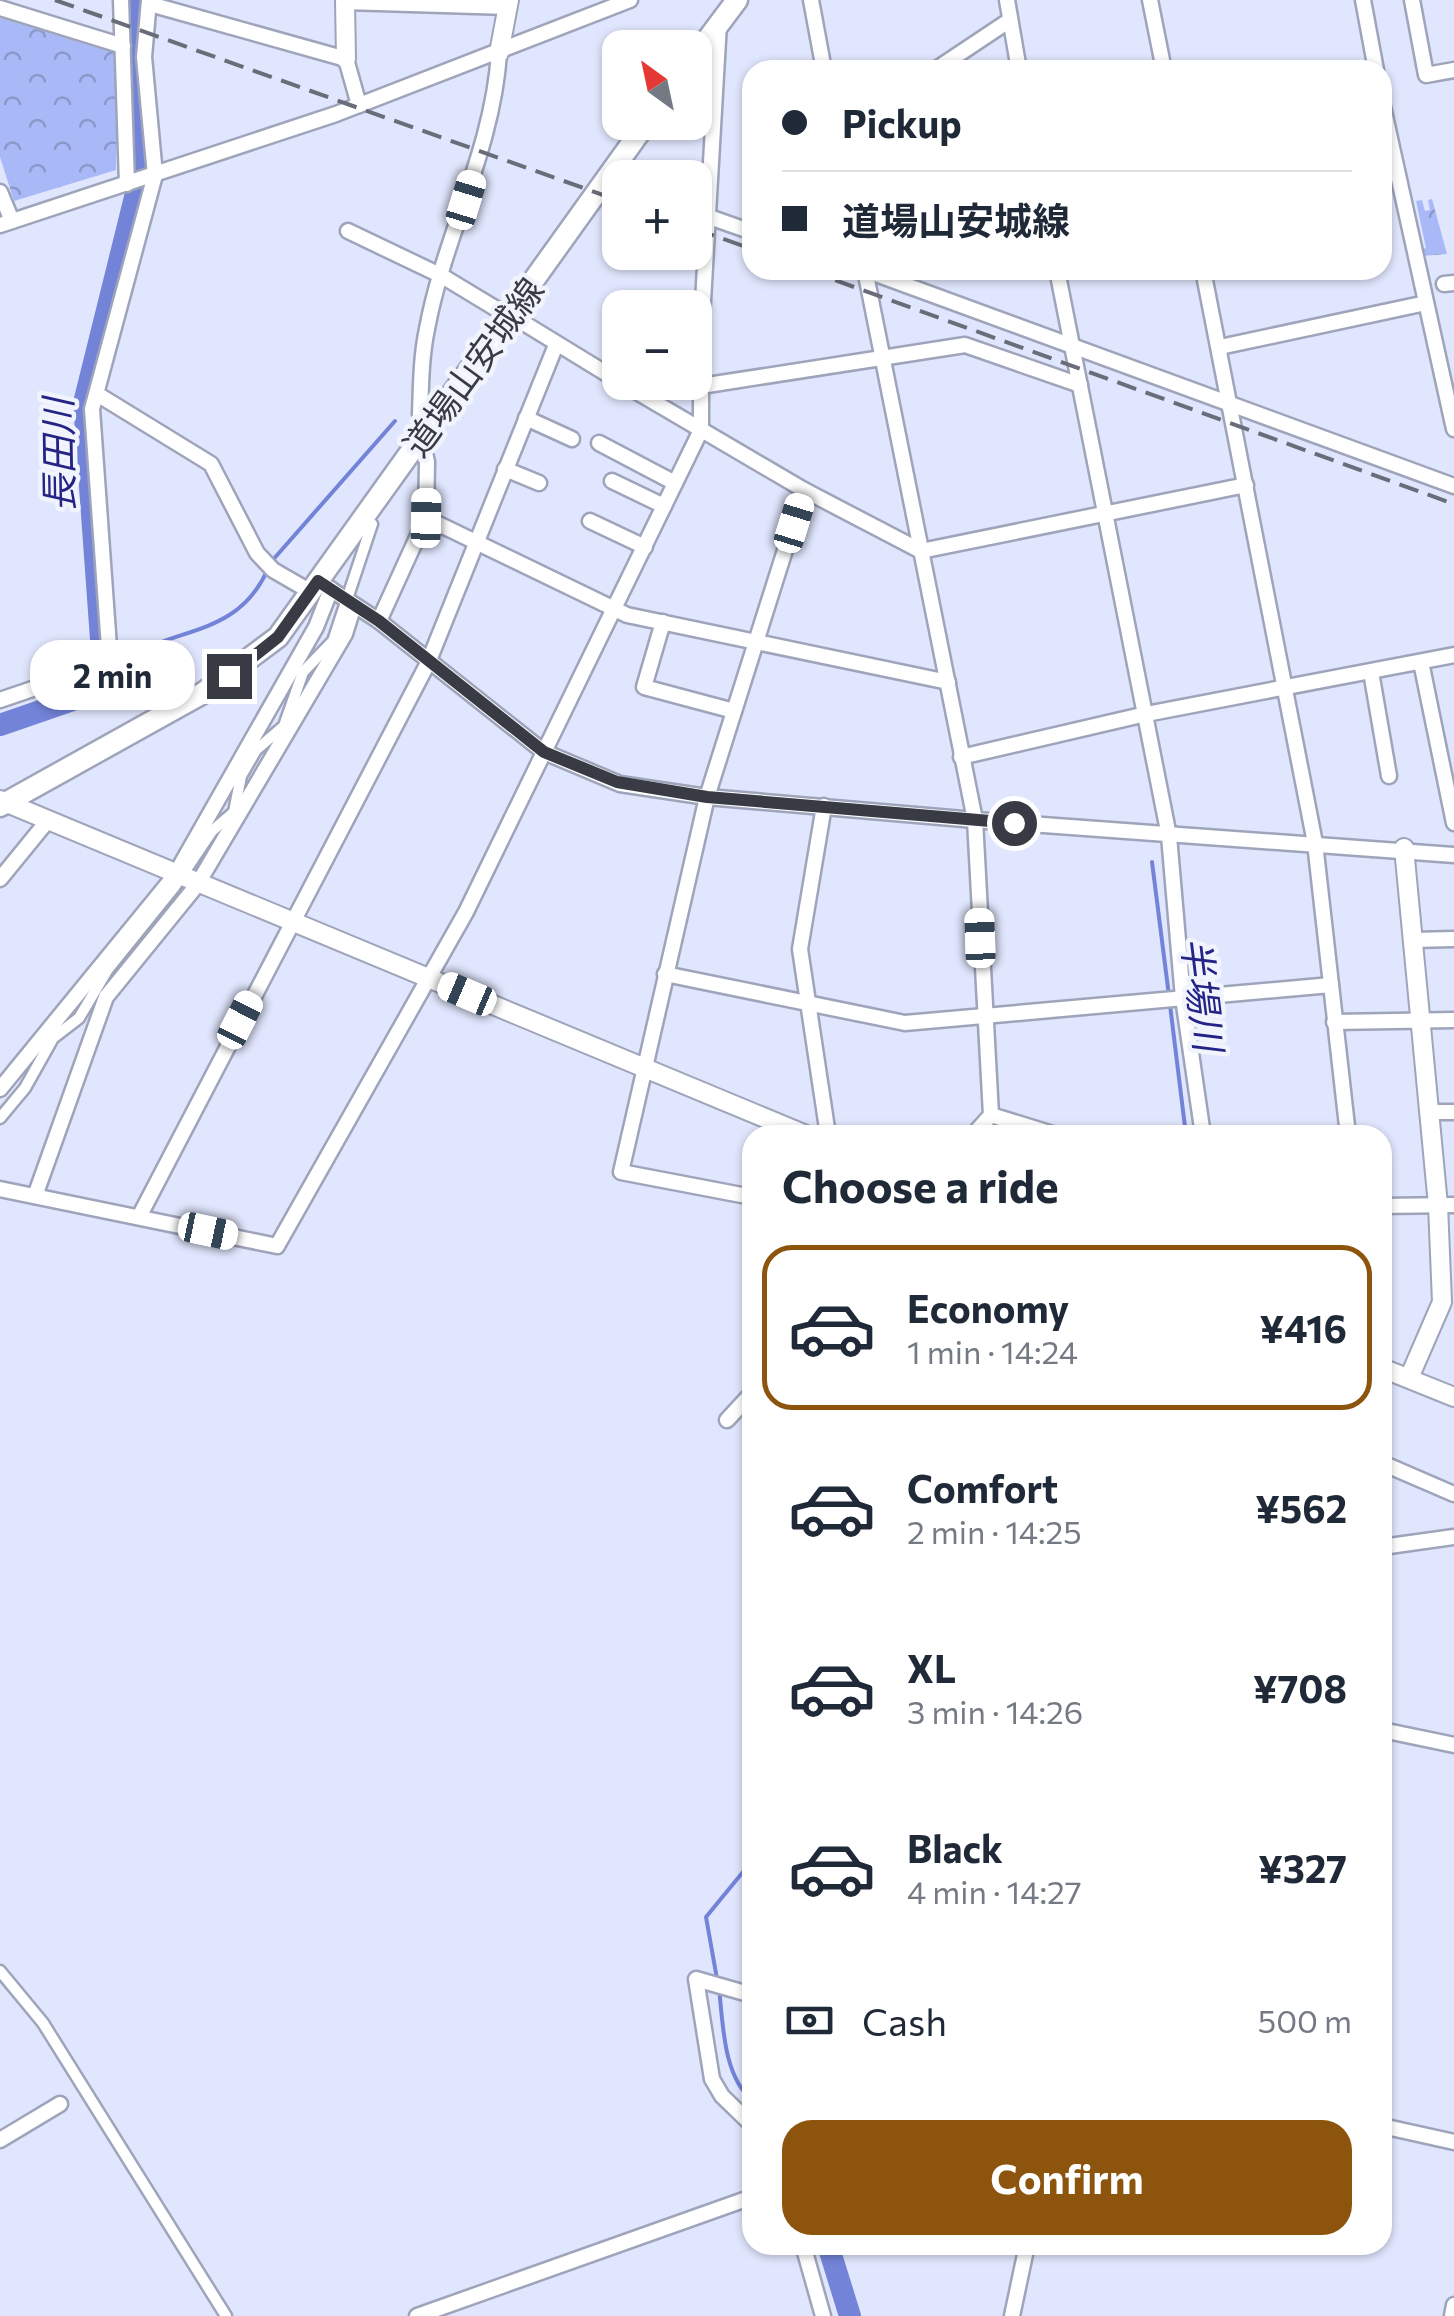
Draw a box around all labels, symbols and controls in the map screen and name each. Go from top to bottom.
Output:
north arrow [602,30,712,140]
map controls [602,30,712,400]
text: Pickup [842,99,962,146]
button: + [602,160,712,270]
car [443,167,489,233]
text: 道場山安城線 [842,196,1070,243]
street label: 道場山安城線 [393,268,551,464]
button: − [602,290,712,400]
water label: 長田川 [32,394,81,512]
car [410,488,442,548]
car [771,490,817,556]
callout: 2 min [29,641,194,711]
route end [207,654,252,699]
text: 2 min [73,655,152,695]
route start [992,801,1037,846]
car [964,907,996,969]
water label: 半場川 [1174,935,1235,1057]
car [434,968,500,1020]
car [213,986,267,1054]
text: Choose a ride [782,1157,1059,1212]
car [176,1210,240,1252]
icon: car [787,1283,877,1373]
text: Economy [907,1284,1069,1331]
text: ¥416 [1259,1304,1347,1351]
text: 1 min · 14:24 [907,1331,1078,1371]
icon: car [787,1463,877,1553]
text: Comfort [907,1464,1058,1511]
text: ¥562 [1255,1484,1347,1531]
text: 2 min · 14:25 [907,1511,1082,1551]
icon: car [787,1643,877,1733]
text: XL [907,1644,956,1691]
text: ¥708 [1253,1664,1347,1711]
text: 3 min · 14:26 [907,1691,1083,1731]
icon: car [787,1823,877,1913]
text: Black [907,1824,1003,1871]
text: ¥327 [1258,1844,1347,1891]
text: 4 min · 14:27 [907,1871,1082,1911]
icon: cash [782,1993,837,2048]
text: Cash [862,1997,947,2044]
text: 500 m [1258,2000,1352,2040]
button: Confirm [782,2120,1352,2235]

